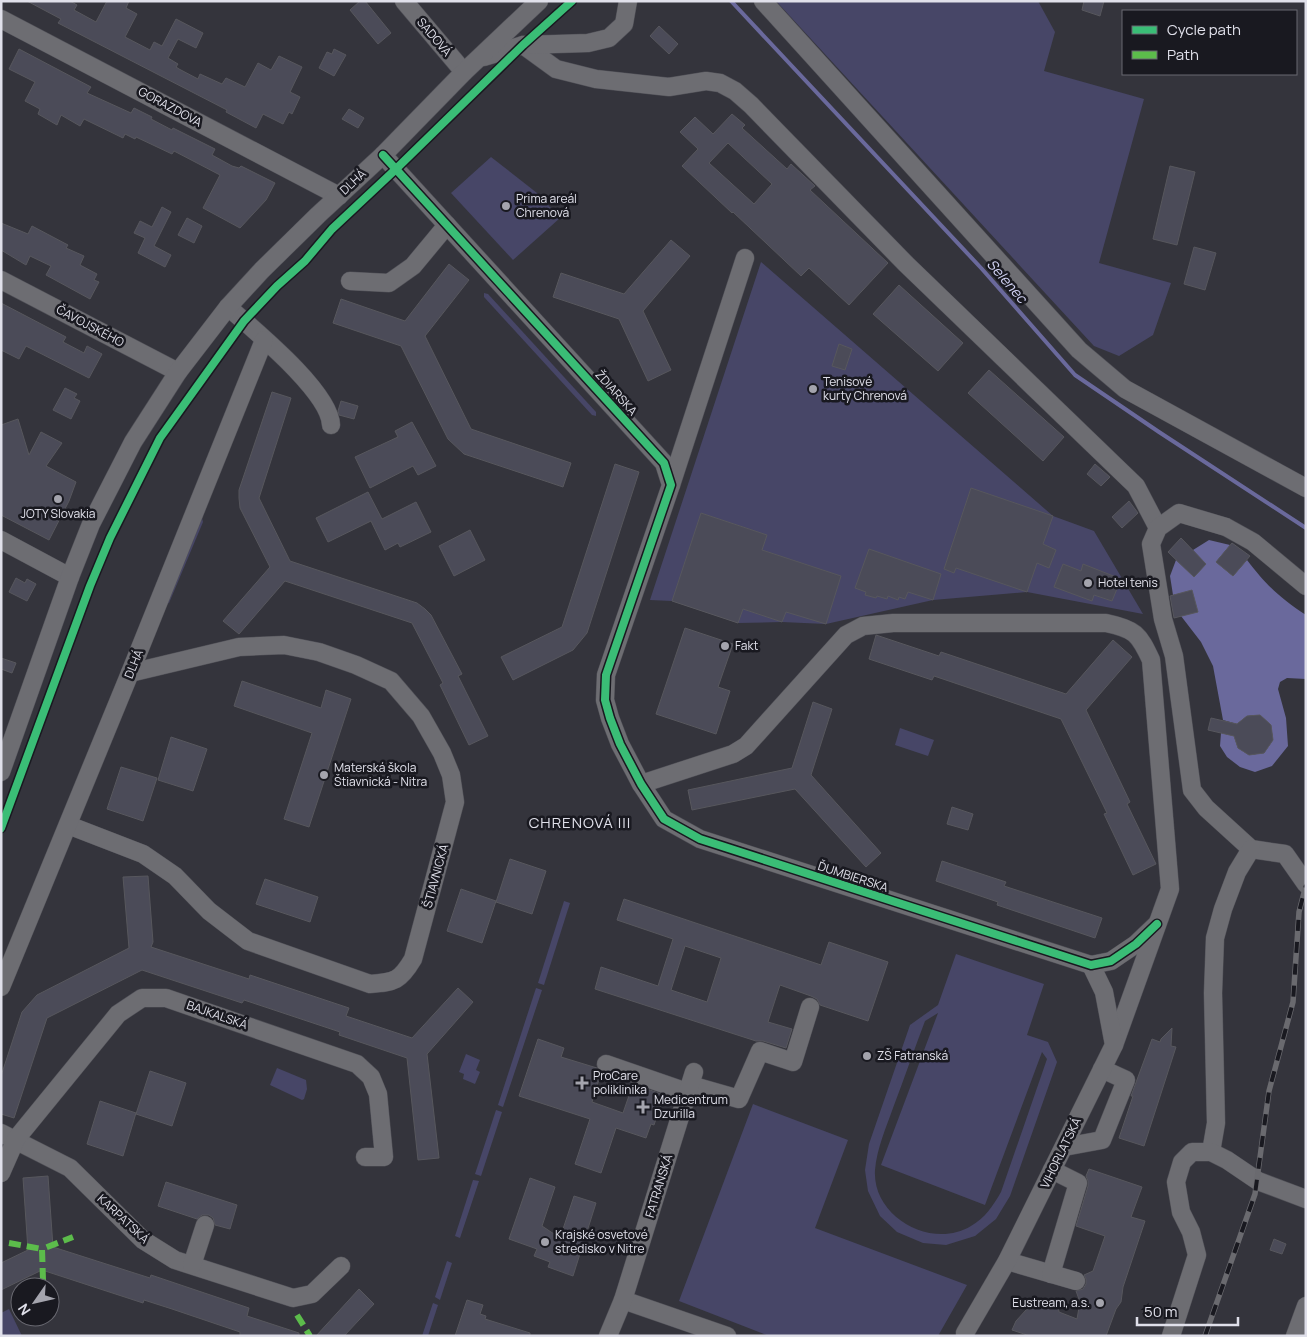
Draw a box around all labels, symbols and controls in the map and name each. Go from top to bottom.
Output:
legend [1122,10,1297,75]
street label: SADOVÁ [413,14,456,60]
text: Cycle path [1167,19,1241,40]
text: Path [1167,44,1199,65]
street label: GORAZDOVA [135,83,206,131]
street label: DLHÁ [336,165,370,198]
place label: Prima areál Chrenová [516,190,577,221]
marker: Prima areál Chrenová [500,200,512,212]
water label: Selenec [983,255,1033,308]
street label: ČAVOJSKÉHO [53,301,127,351]
street label: ŽDIARSKA [591,366,642,419]
place label: Tenisové kurty Chrenová [823,373,907,404]
marker: Tenisové kurty Chrenová [807,383,819,395]
marker: JOTY Slovakia [52,493,64,505]
place label: JOTY Slovakia [21,505,96,522]
place label: Hotel tenis [1098,574,1158,591]
marker: Hotel tenis [1082,577,1094,589]
place label: Fakt [735,637,758,654]
marker: Fakt [719,640,731,652]
street label: DLHÁ [120,646,147,681]
place label: Materská škola Štiavnická - Nitra [334,759,427,790]
marker: Materská škola Štiavnická - Nitra [318,769,330,781]
district label: CHRENOVÁ III [529,812,631,833]
street label: ŠTIAVNICKÁ [419,842,452,910]
street label: ĎUMBIERSKA [816,857,891,896]
street label: BAJKALSKÁ [184,996,250,1033]
place label: ZŠ Fatranská [877,1047,948,1064]
marker: ZŠ Fatranská [861,1050,873,1062]
place label: ProCare poliklinika [593,1067,647,1098]
marker: ProCare poliklinika [575,1076,589,1090]
place label: Medicentrum Dzurilla [654,1091,728,1122]
marker: Medicentrum Dzurilla [636,1100,650,1114]
street label: VIHORLATSKÁ [1036,1114,1085,1191]
street label: FATRANSKÁ [641,1152,676,1220]
street label: KARPATSKÁ [94,1190,153,1247]
place label: Krajské osvetové stredisko v Nitre [555,1226,648,1257]
marker: Krajské osvetové stredisko v Nitre [539,1236,551,1248]
north arrow [10,1277,60,1327]
place label: Eustream, a.s. [1012,1294,1090,1311]
scale bar [1137,1294,1238,1326]
marker: Eustream, a.s. [1094,1297,1106,1309]
text: N [13,1300,34,1319]
text: 50 m [1144,1301,1178,1322]

